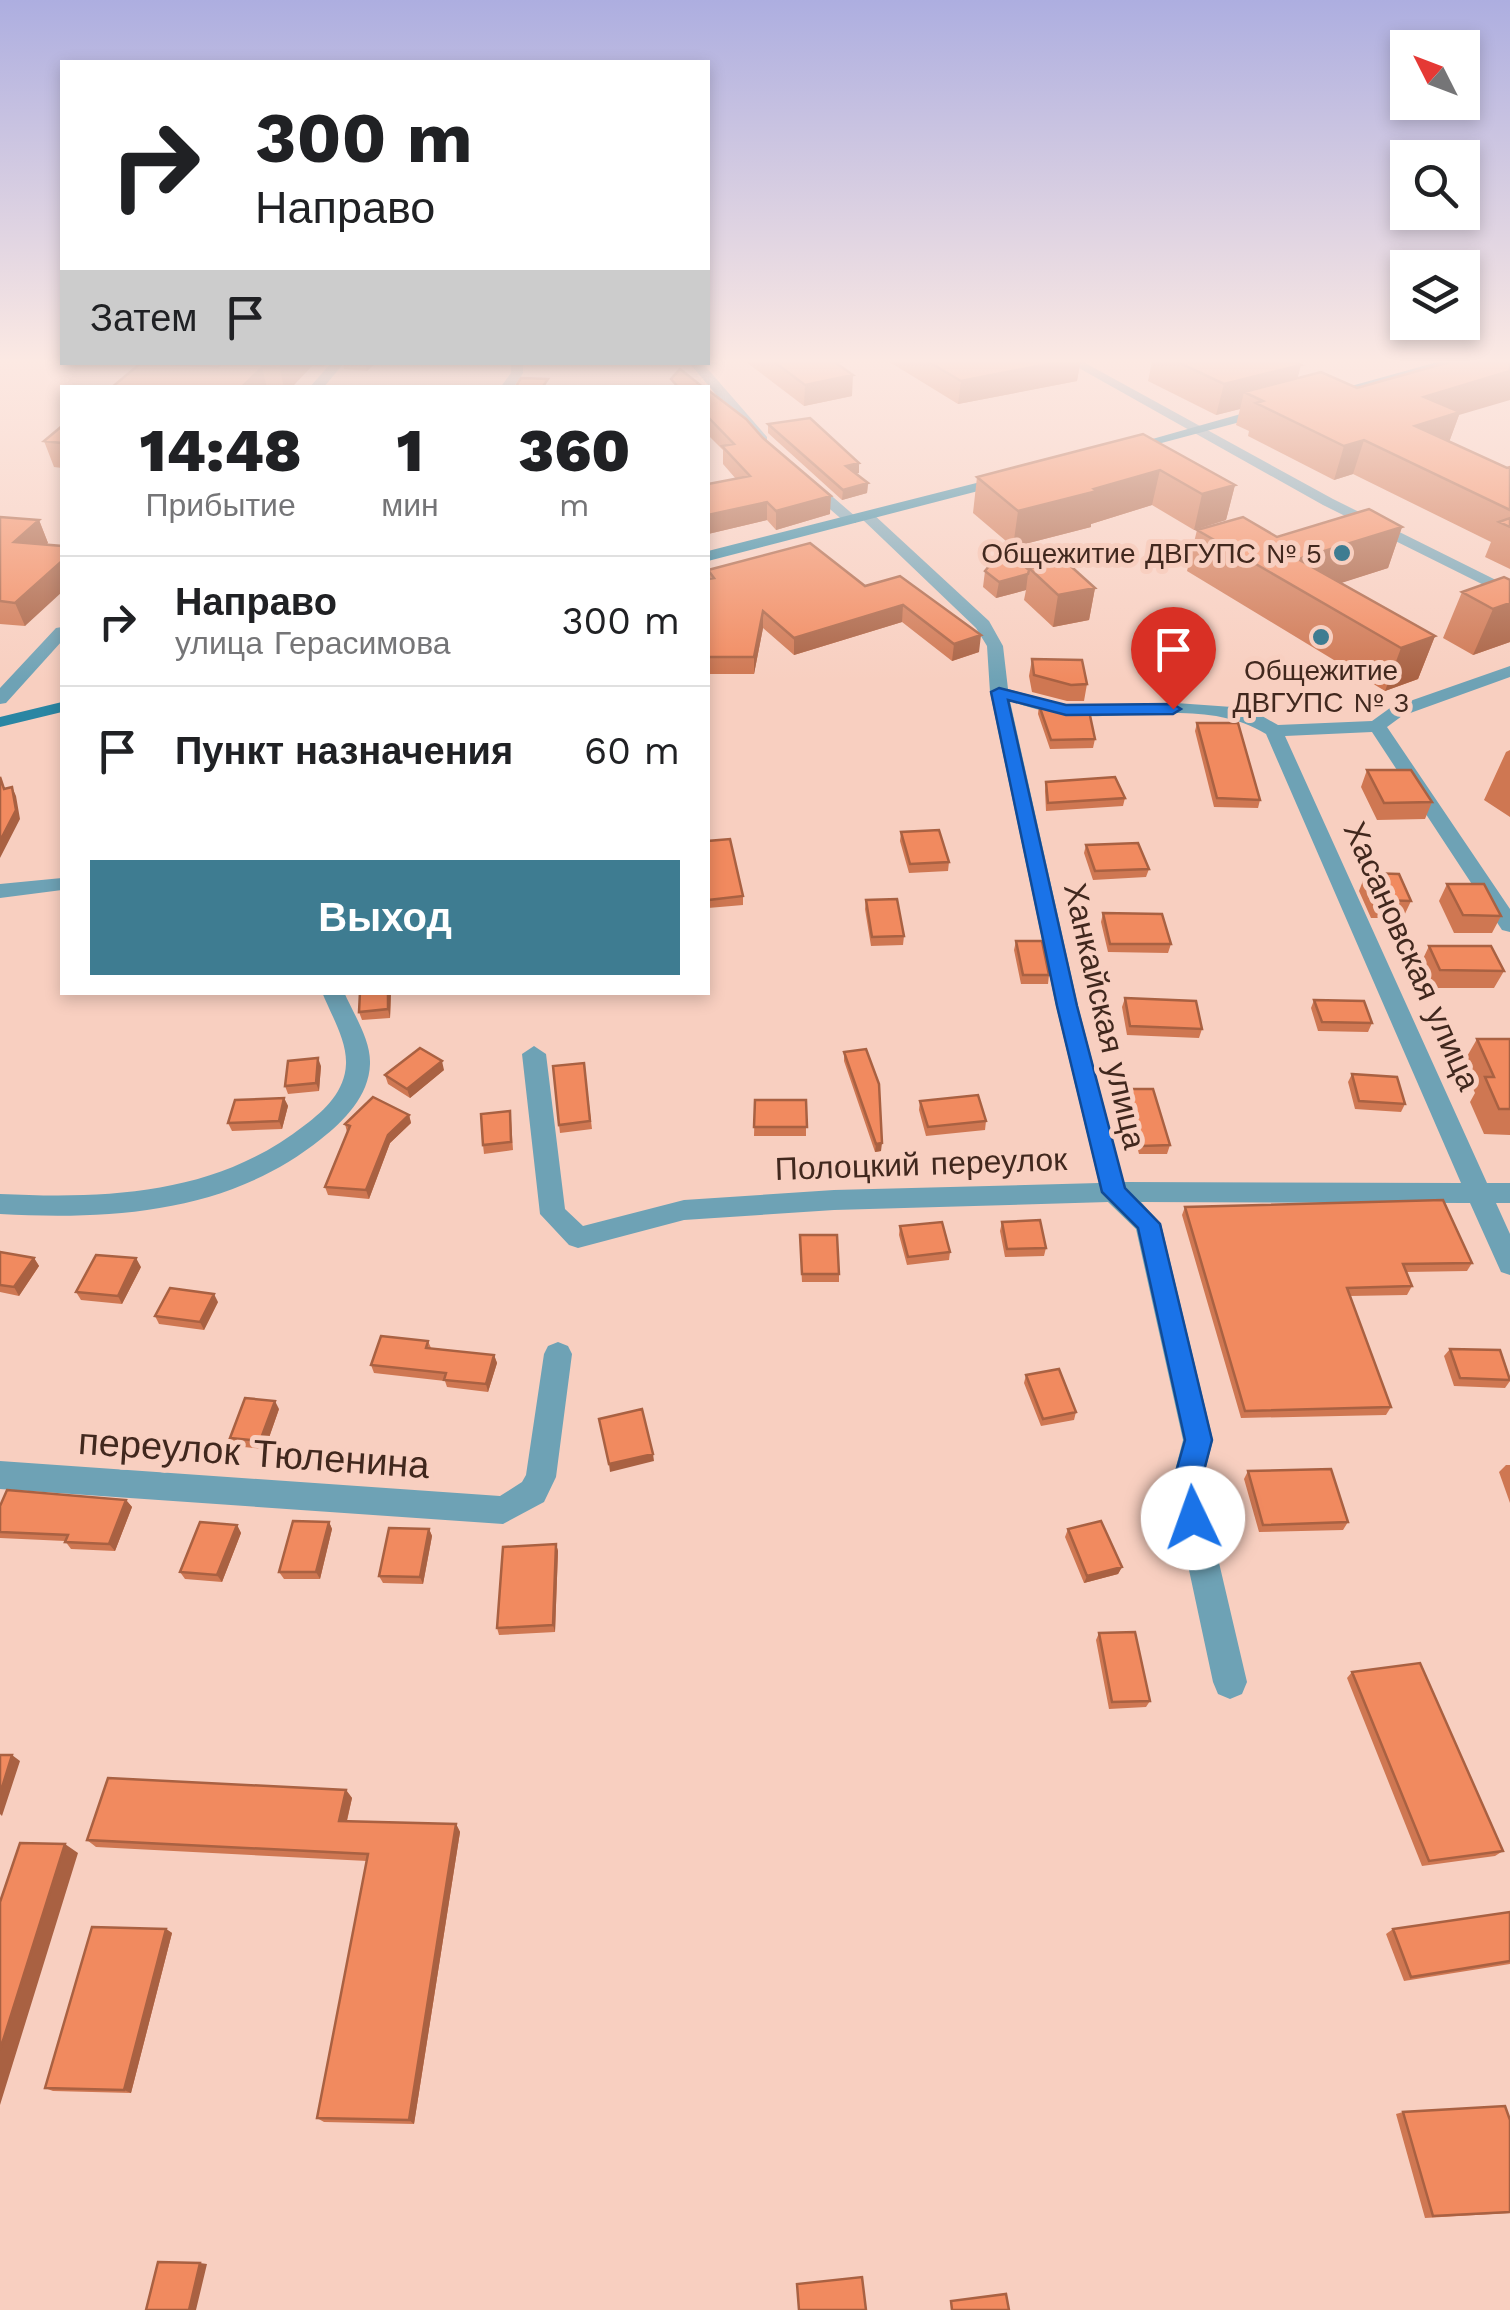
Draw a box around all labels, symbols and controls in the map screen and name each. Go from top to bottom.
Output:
north arrow [1390,30,1480,120]
map controls [1390,30,1480,340]
text: 300 m [255,97,473,179]
icon: right [90,100,220,230]
button: search [1390,140,1480,230]
text: Направо [255,181,435,234]
button: layers [1390,250,1480,340]
icon: arrive [218,290,273,345]
text: Затем [90,296,198,340]
text: 14:48 [140,415,302,486]
text: 1 [397,415,423,486]
text: 360 [518,415,630,486]
text: Прибытие [145,486,296,524]
text: мин [381,486,439,524]
text: m [559,486,590,524]
place label: Общежитие ДВГУПС № 5 [981,537,1322,570]
marker: Общежитие ДВГУПС № 5 [1331,542,1353,564]
text: Направо [175,580,337,624]
icon: right [90,594,145,649]
text: 300 m [561,599,680,643]
pin [1131,607,1216,710]
icon: arrive [1146,622,1201,677]
text: улица Герасимова [175,624,451,662]
marker: Общежитие ДВГУПС № 3 [1310,626,1332,648]
place label: Общежитие ДВГУПС № 3 [1233,654,1410,719]
icon: arrive [90,724,145,779]
text: Пункт назначения [175,729,513,773]
text: 60 m [584,729,680,773]
street label: Хасановская улица [1336,816,1488,1096]
button: Выход [90,860,680,975]
street label: Ханкайская улица [1056,879,1154,1153]
street label: Полоцкий переулок [774,1140,1069,1188]
street label: переулок Тюленина [77,1419,432,1487]
position arrow [1141,1466,1245,1570]

